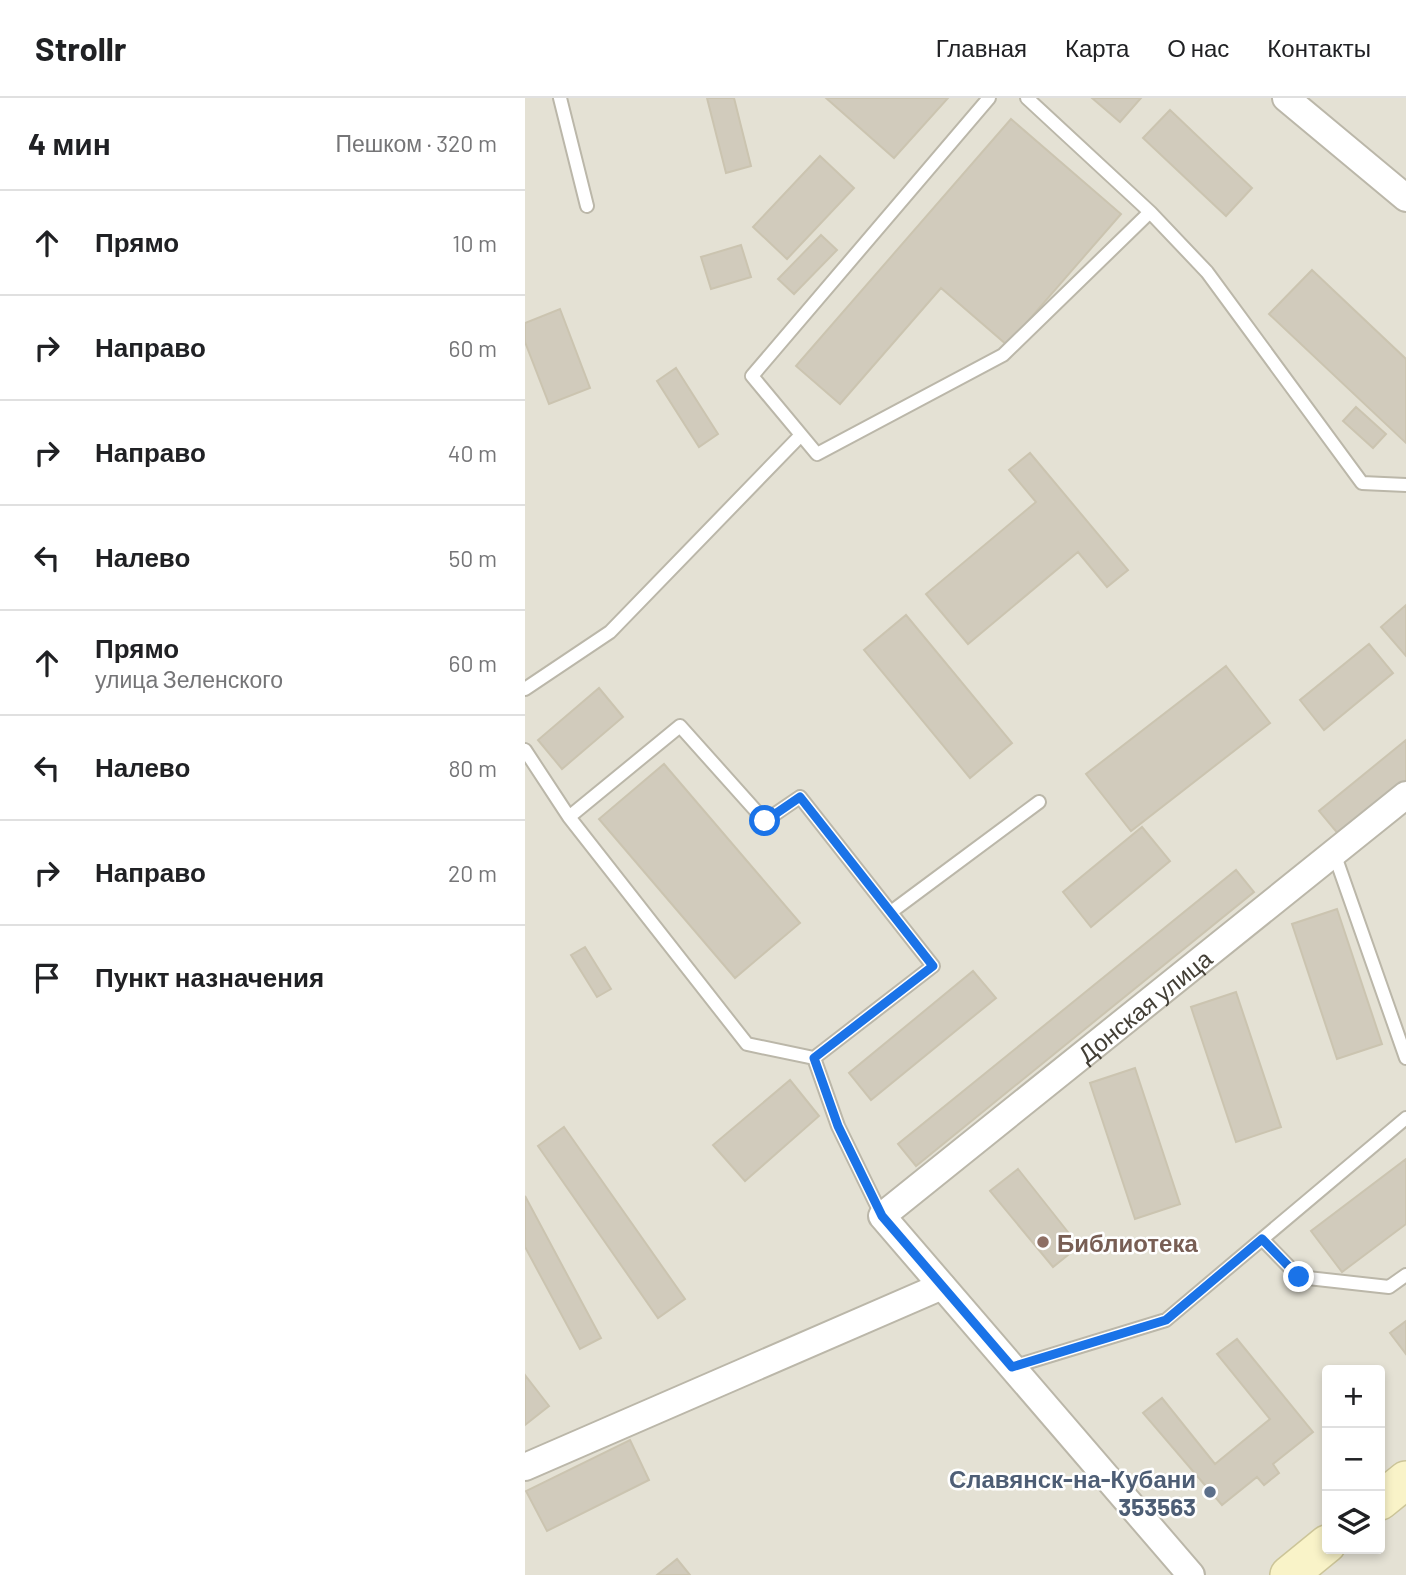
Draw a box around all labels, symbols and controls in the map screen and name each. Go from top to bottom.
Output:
text: Strollr [35,28,127,68]
text: Главная [936,33,1027,62]
text: Карта [1065,33,1129,62]
text: О нас [1167,33,1229,62]
text: Контакты [1267,33,1371,62]
text: 4 мин [28,125,111,161]
text: Пешком · 320 m [335,129,497,157]
icon: ahead [28,224,66,262]
text: Прямо [95,226,179,257]
text: 10 m [452,229,497,257]
icon: right [28,329,66,367]
text: Направо [95,331,206,362]
text: 60 m [449,334,497,362]
icon: right [28,434,66,472]
text: Направо [95,436,206,467]
text: 40 m [448,439,497,467]
icon: left [28,539,66,577]
text: Налево [95,541,190,572]
text: 50 m [449,544,497,572]
text: Прямо [95,632,179,663]
icon: ahead [28,644,66,682]
text: 60 m [449,649,497,677]
text: улица Зеленского [95,665,283,693]
icon: left [28,749,66,787]
text: Налево [95,751,190,782]
text: 80 m [448,754,497,782]
route start [749,805,780,836]
icon: right [28,854,66,892]
text: Направо [95,856,206,887]
text: 20 m [448,859,497,887]
street label: Донская улица [1071,942,1217,1068]
icon: arrive [28,959,66,997]
text: Пункт назначения [95,961,324,992]
place label: Библиотека [1057,1228,1198,1257]
marker: Библиотека [1035,1234,1051,1250]
route end [1283,1261,1314,1292]
map controls [1322,1365,1385,1554]
button: + [1322,1365,1385,1428]
button: − [1322,1428,1385,1491]
place label: Славянск-на-Кубани 353563 [949,1464,1196,1521]
marker: Славянск-на-Кубани 353563 [1202,1484,1218,1500]
button: layers [1322,1491,1385,1554]

